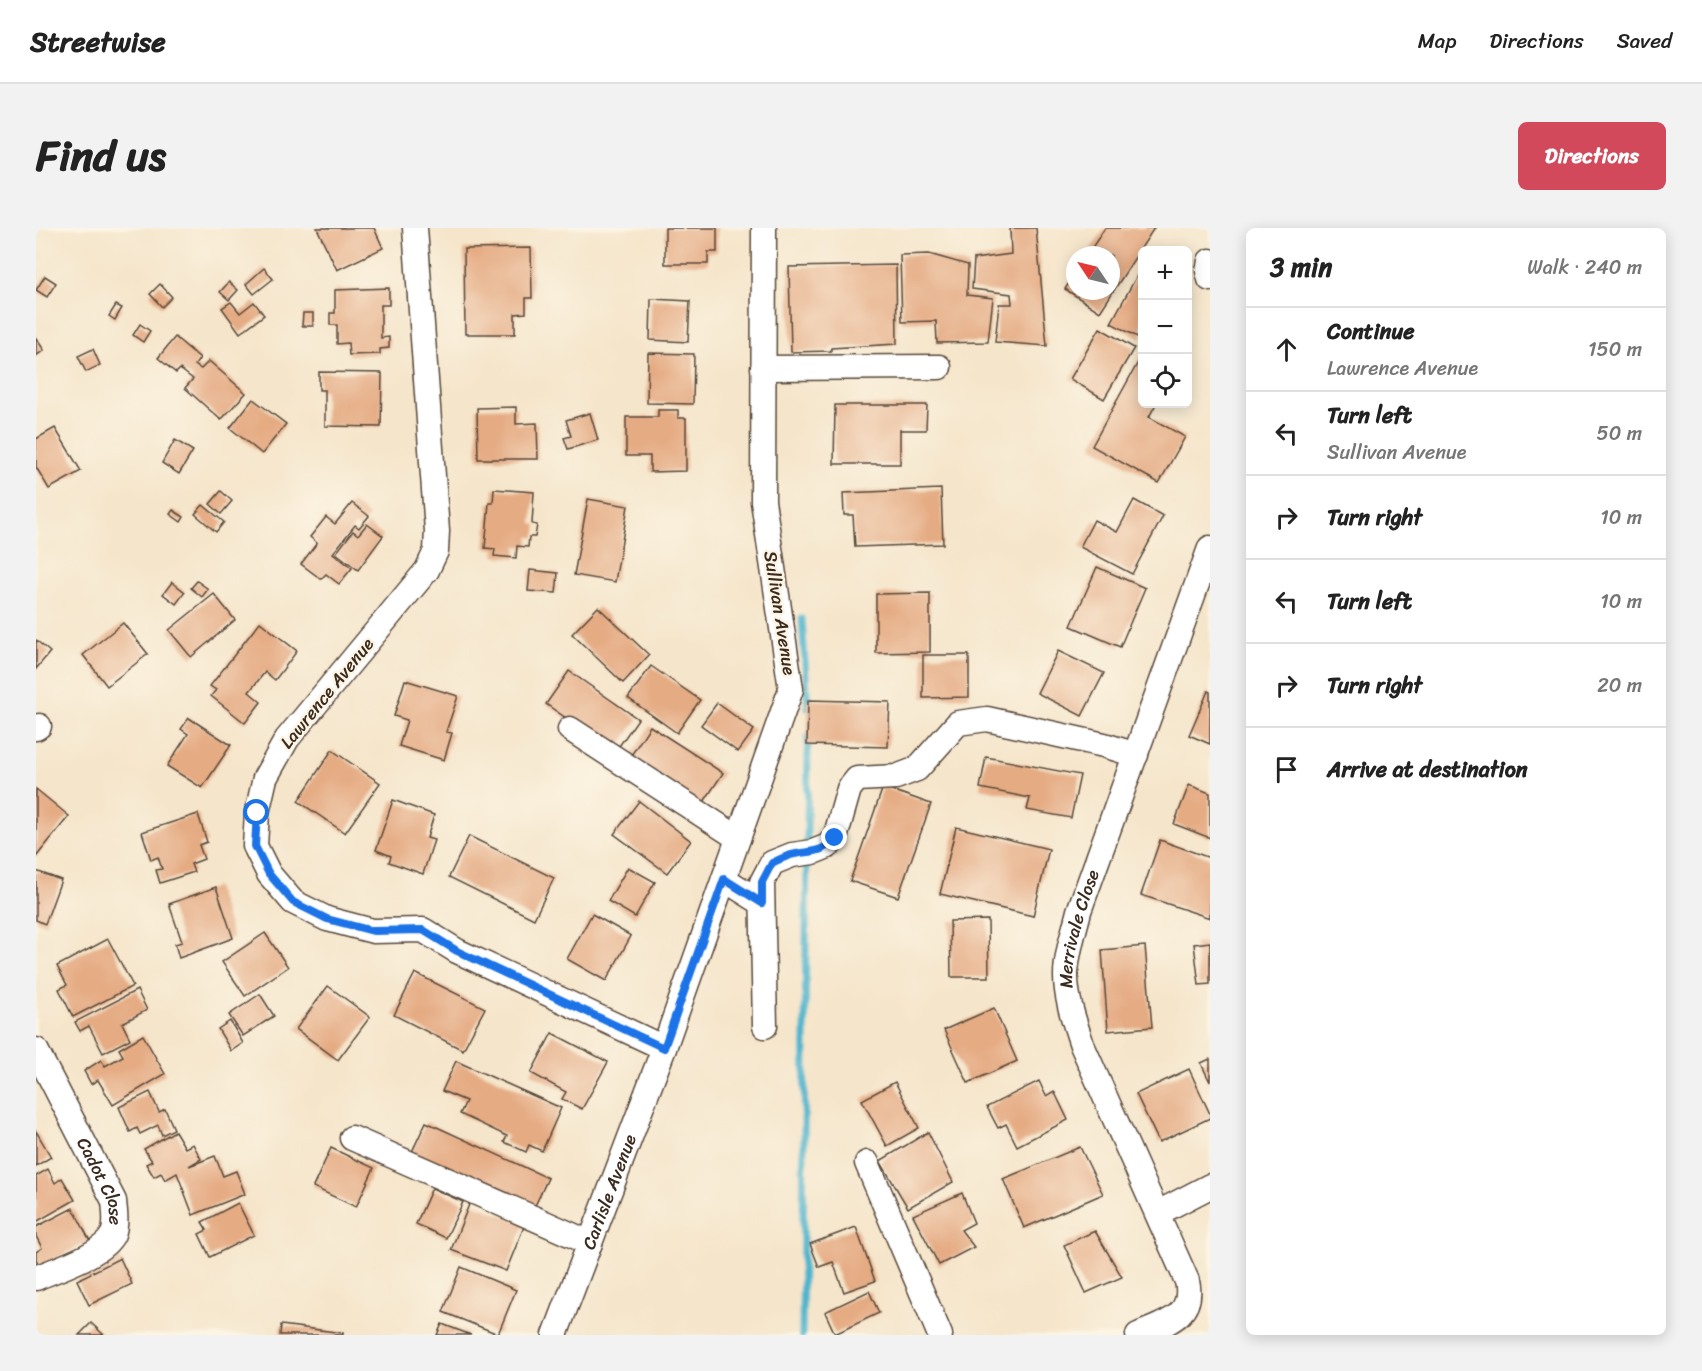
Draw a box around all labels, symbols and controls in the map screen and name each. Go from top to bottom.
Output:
text: Streetwise [30,17,166,66]
text: Map [1418,22,1456,60]
text: Directions [1489,22,1584,60]
text: Saved [1617,22,1672,60]
text: Find us [36,119,166,193]
button: Directions [1518,122,1666,190]
text: 3 min [1270,244,1332,290]
north arrow [1066,246,1120,300]
map controls [1138,246,1192,408]
button: + [1138,246,1192,300]
text: Walk · 240 m [1527,250,1642,285]
button: − [1138,300,1192,354]
text: Continue [1327,312,1415,351]
text: 150 m [1588,332,1642,367]
icon: ahead [1270,333,1303,366]
text: Lawrence Avenue [1327,351,1478,386]
button: locate [1138,354,1192,408]
text: Turn left [1327,396,1412,435]
text: 50 m [1597,416,1642,451]
icon: left [1270,417,1303,450]
text: Sullivan Avenue [1327,435,1466,470]
text: Turn right [1327,498,1422,537]
text: 10 m [1600,500,1642,535]
icon: right [1270,501,1303,534]
street label: Sullivan Avenue [754,549,806,678]
text: Turn left [1327,582,1412,621]
text: 10 m [1600,584,1642,619]
icon: left [1270,585,1303,618]
street label: Lawrence Avenue [272,630,382,756]
text: Turn right [1327,666,1422,705]
text: 20 m [1597,668,1642,703]
icon: right [1270,669,1303,702]
text: Arrive at destination [1327,750,1528,789]
icon: arrive [1270,753,1303,786]
route start [243,799,269,825]
route end [821,824,847,850]
street label: Merrivale Close [1050,865,1109,989]
street label: Carlisle Avenue [573,1129,646,1254]
street label: Cadot Close [68,1131,131,1225]

